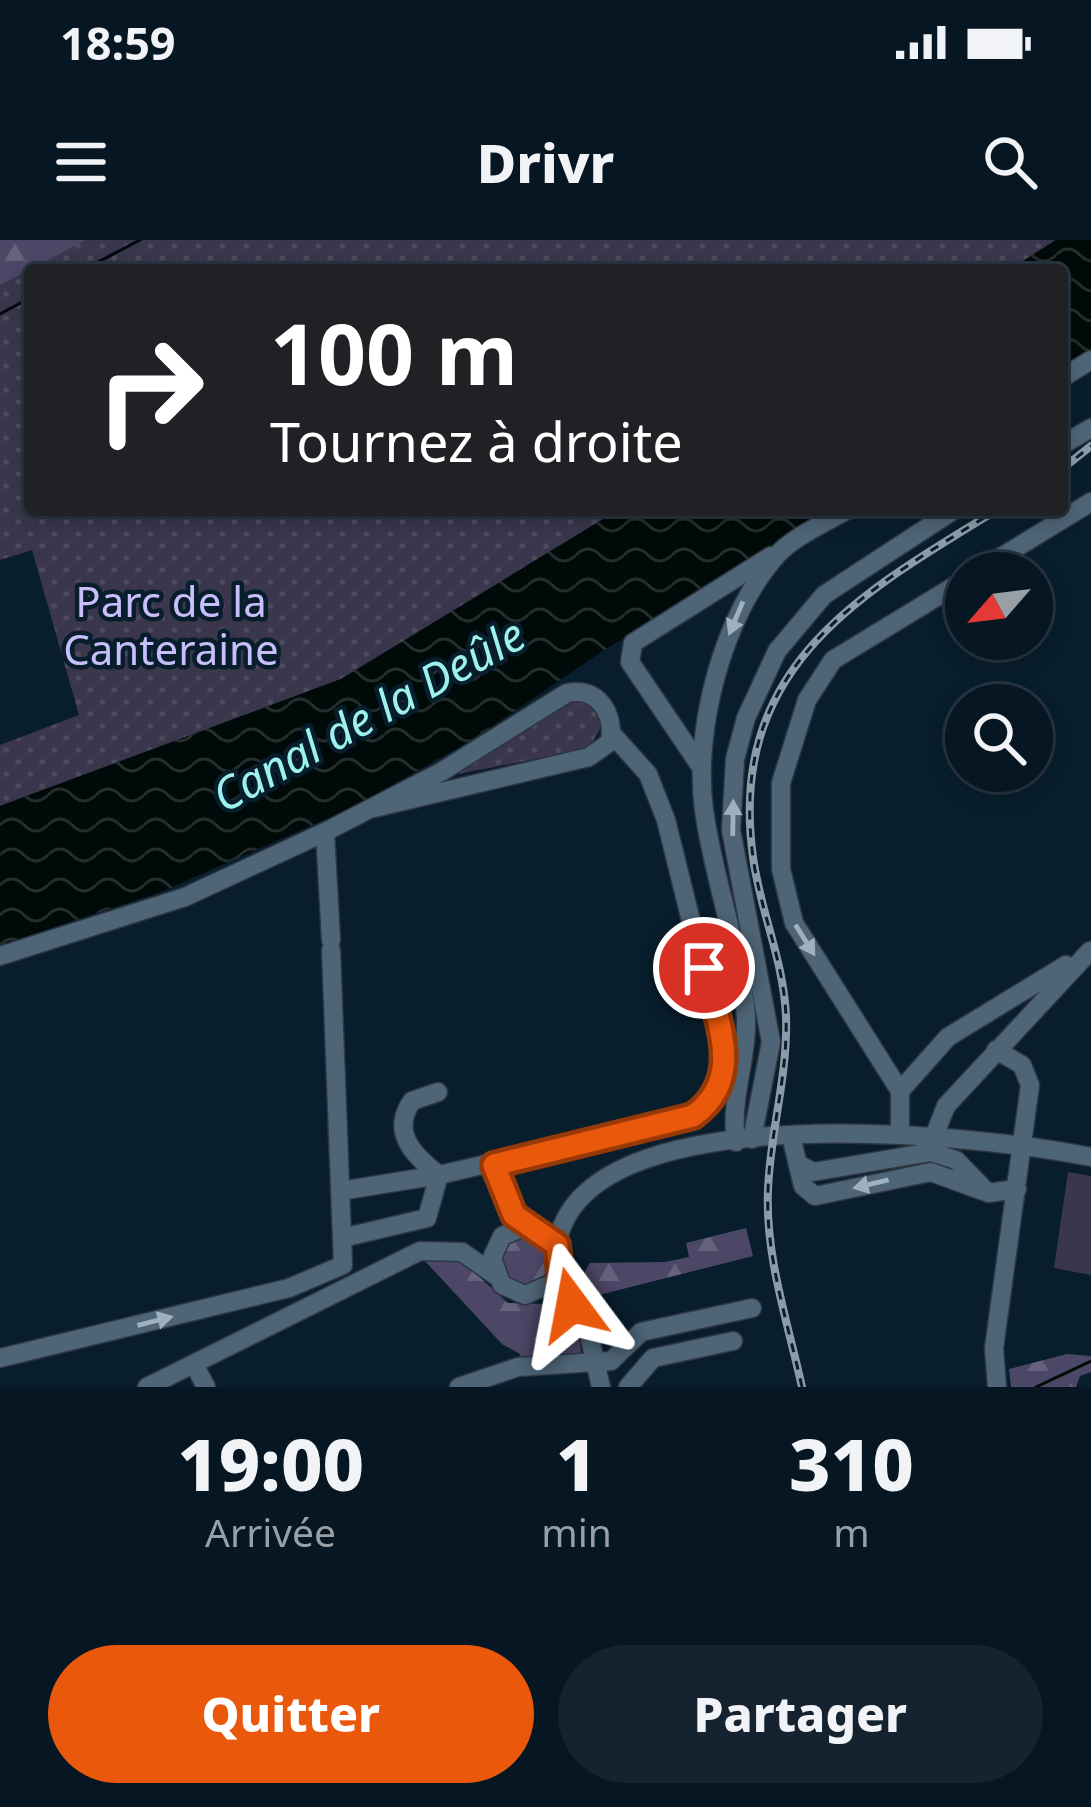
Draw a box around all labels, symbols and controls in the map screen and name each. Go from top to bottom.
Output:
text: 18:59 [60,12,176,73]
text: Drivr [477,125,614,199]
icon: menu [48,129,114,195]
icon: search [977,129,1043,195]
text: 100 m [270,295,518,410]
icon: right [72,312,228,468]
text: Tournez à droite [270,404,683,478]
north arrow [945,552,1053,660]
map controls [945,552,1053,792]
park label: Parc de la Canteraine [63,572,279,677]
one-way arrow [726,600,745,636]
water label: Canal de la Deûle [201,603,535,825]
button: search [945,684,1053,792]
one-way arrow [723,799,742,837]
pin [653,917,755,1019]
one-way arrow [794,923,815,957]
icon: arrive [671,935,737,1001]
one-way arrow [852,1176,890,1195]
position arrow [509,1242,635,1368]
one-way arrow [136,1311,173,1330]
text: 19:00 [177,1414,364,1512]
text: 1 [556,1414,597,1512]
text: 310 [789,1414,914,1512]
text: Arrivée [205,1505,336,1558]
text: min [541,1505,612,1558]
text: m [833,1505,870,1558]
button: Quitter [48,1645,534,1783]
button: Partager [558,1645,1043,1783]

